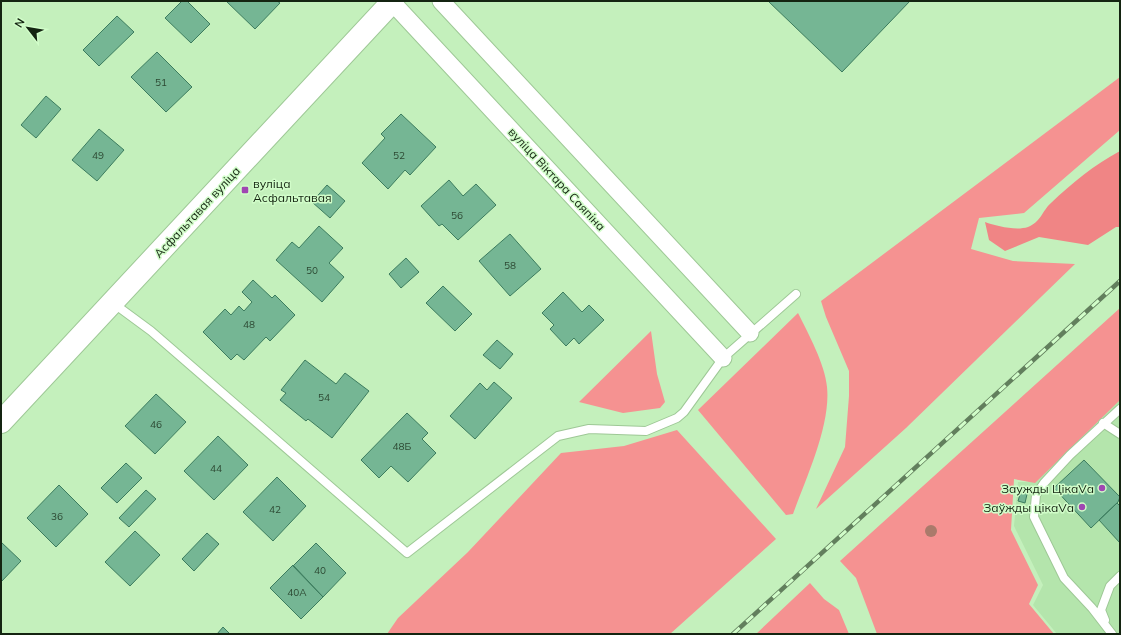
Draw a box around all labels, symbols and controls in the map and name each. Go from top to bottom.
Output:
north arrow [8,8,48,48]
text: N [11,16,28,30]
house number: 51 [155,76,167,89]
street label: вуліца Віктара Саяпіна [505,124,609,234]
house number: 49 [92,149,104,162]
house number: 52 [393,149,405,162]
street label: Асфальтавая вуліца [151,163,243,261]
place label: вуліца Асфальтавая [253,176,332,205]
marker: вуліца Асфальтавая [240,185,250,195]
house number: 56 [451,209,463,222]
house number: 58 [504,259,516,272]
house number: 50 [306,264,318,277]
house number: 48 [243,318,255,331]
house number: 54 [318,391,330,404]
house number: 46 [150,418,162,431]
house number: 48Б [393,440,412,453]
house number: 44 [210,462,222,475]
place label: Заужды ЦікаVа [1001,481,1094,496]
marker: Заужды ЦікаVа [1097,483,1107,493]
place label: Заўжды цікаVа [984,500,1074,515]
marker: Заўжды цікаVа [1077,502,1087,512]
house number: 42 [269,503,281,516]
house number: 36 [51,510,63,523]
house number: 40 [314,564,326,577]
house number: 40А [287,586,307,599]

